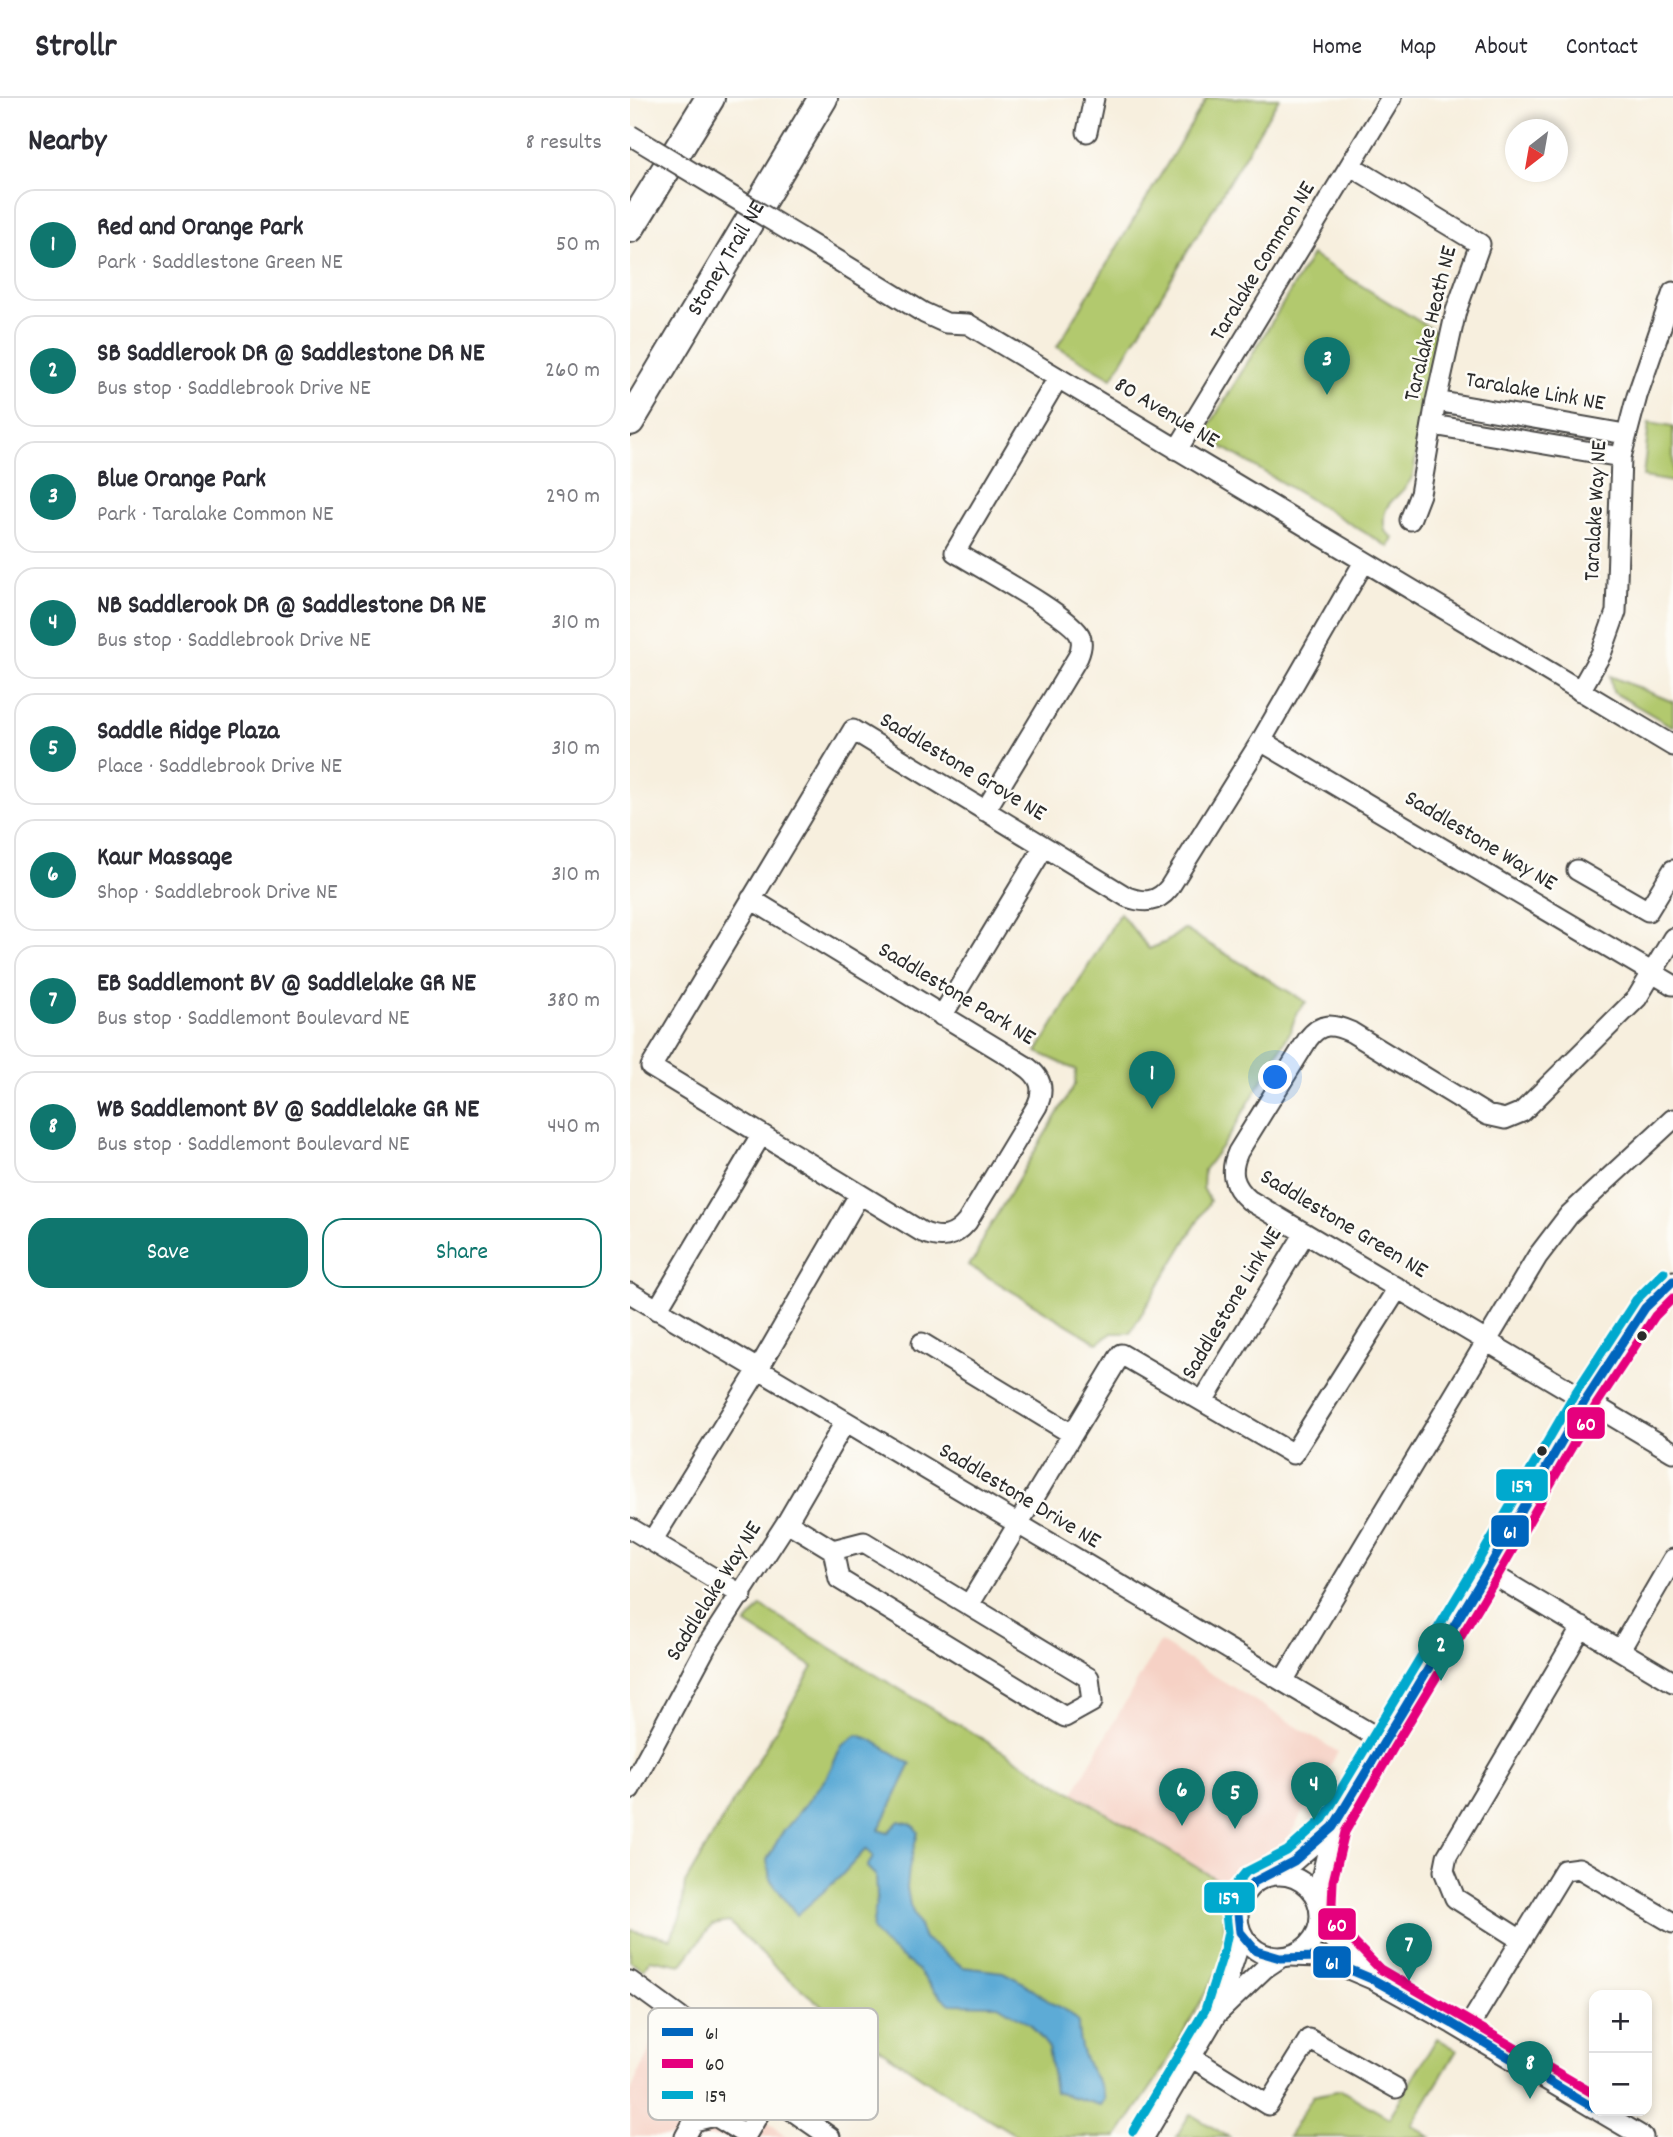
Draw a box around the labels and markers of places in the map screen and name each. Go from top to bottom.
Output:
pin: 3 [1304,337,1350,395]
pin: 1 [1129,1051,1175,1109]
unlabelled marker [1635,1329,1649,1343]
unlabelled marker [1535,1444,1549,1458]
pin: 2 [1418,1623,1464,1681]
pin: 4 [1291,1762,1337,1820]
pin: 6 [1159,1768,1205,1826]
pin: 5 [1212,1771,1258,1829]
pin: 7 [1386,1923,1432,1981]
pin: 8 [1507,2041,1553,2099]

